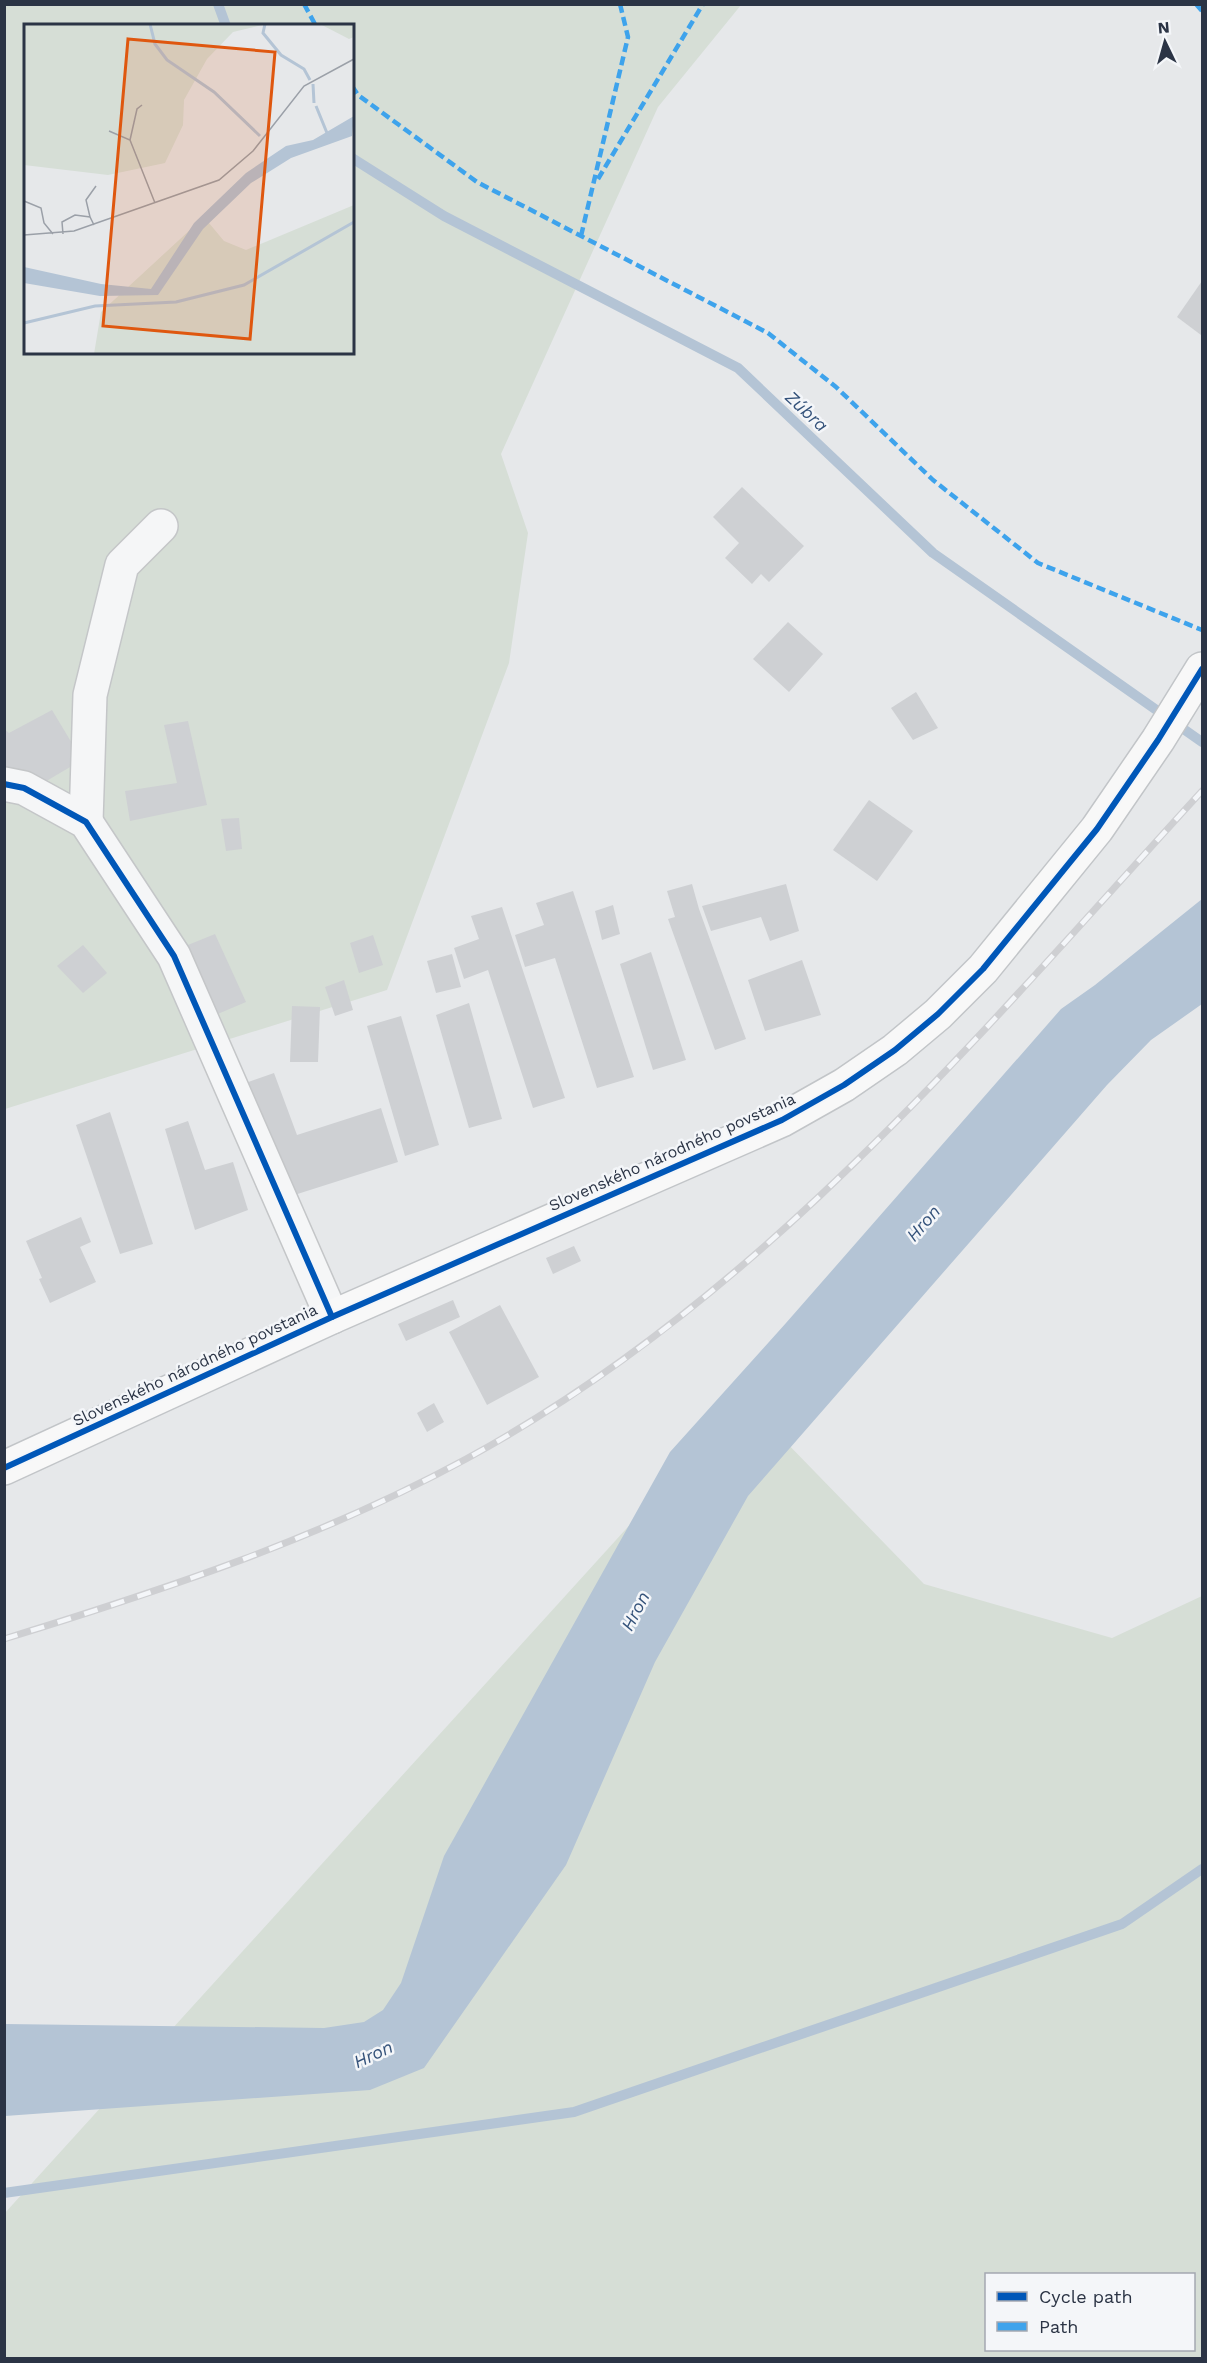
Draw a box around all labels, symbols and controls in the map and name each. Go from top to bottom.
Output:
north arrow [1135,12,1195,72]
text: N [1157,18,1170,38]
inset map [24,24,354,354]
water label: Zúbra [781,386,832,436]
street label: Slovenského národného povstania [546,1089,798,1215]
water label: Hron [902,1201,944,1245]
street label: Slovenského národného povstania [70,1300,320,1430]
water label: Hron [616,1588,654,1634]
water label: Hron [350,2036,396,2072]
legend [985,2273,1195,2351]
text: Cycle path [1039,2286,1133,2307]
text: Path [1039,2316,1079,2337]

